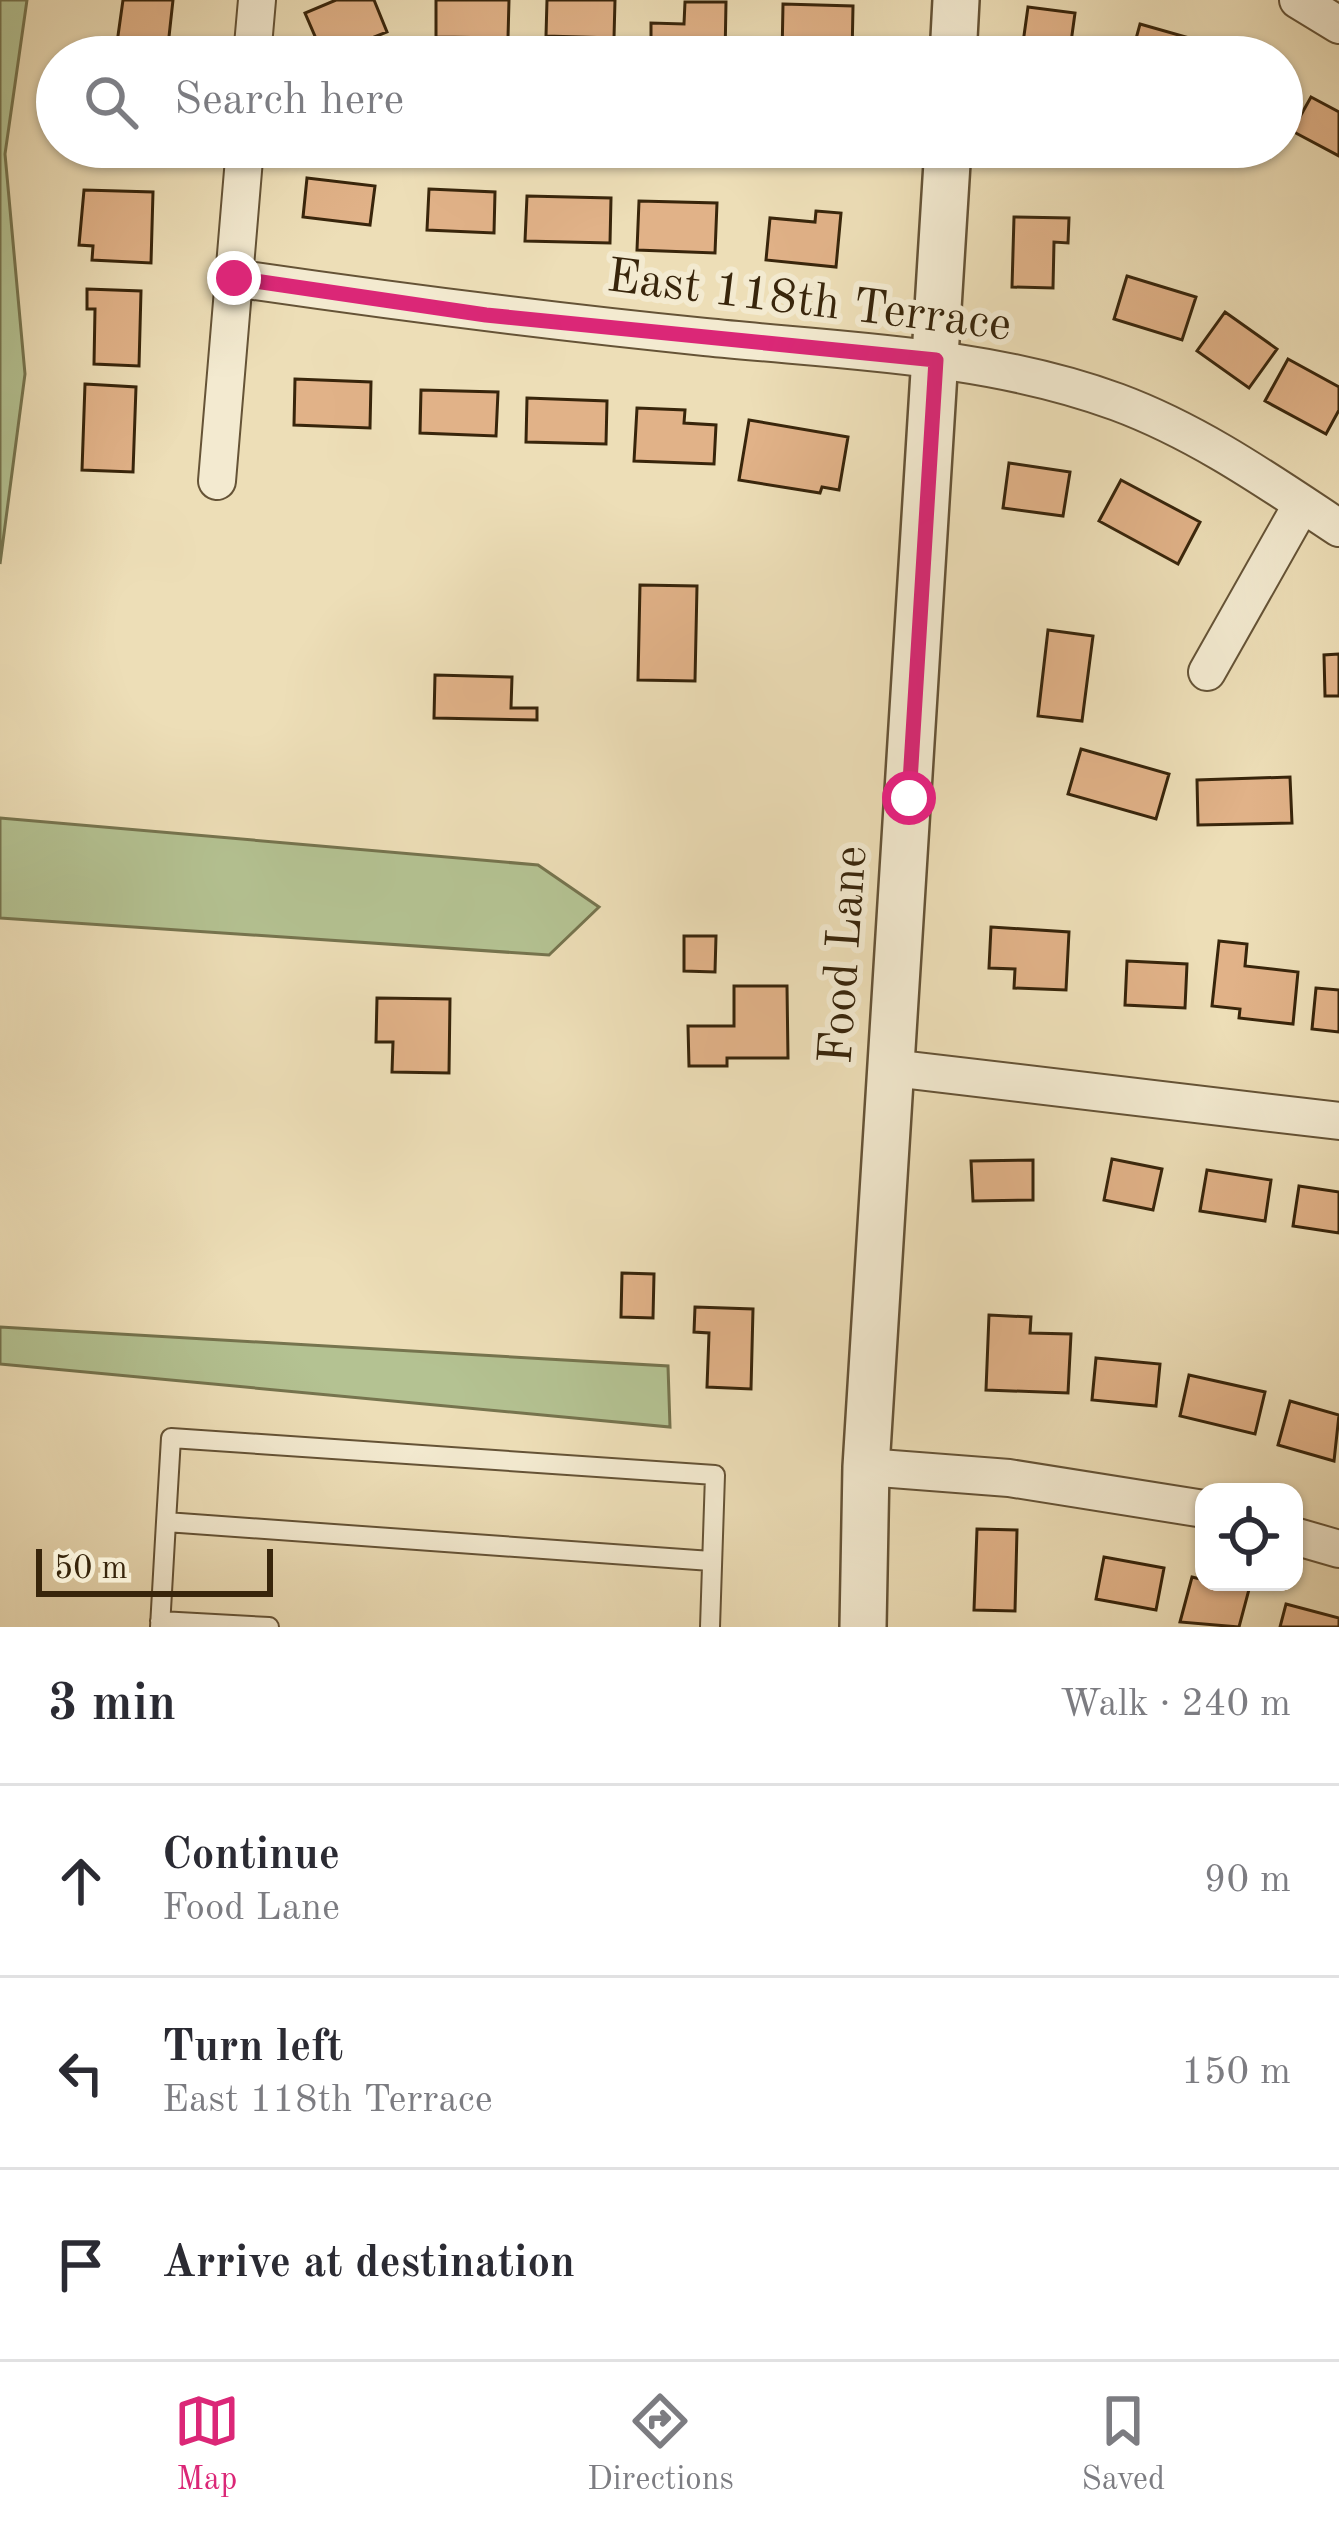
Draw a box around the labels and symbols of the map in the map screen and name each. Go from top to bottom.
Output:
route end [207,251,261,305]
street label: East 118th Terrace [604,253,1014,351]
route start [882,771,936,825]
street label: Food Lane [813,844,877,1066]
scale bar [36,1543,273,1596]

